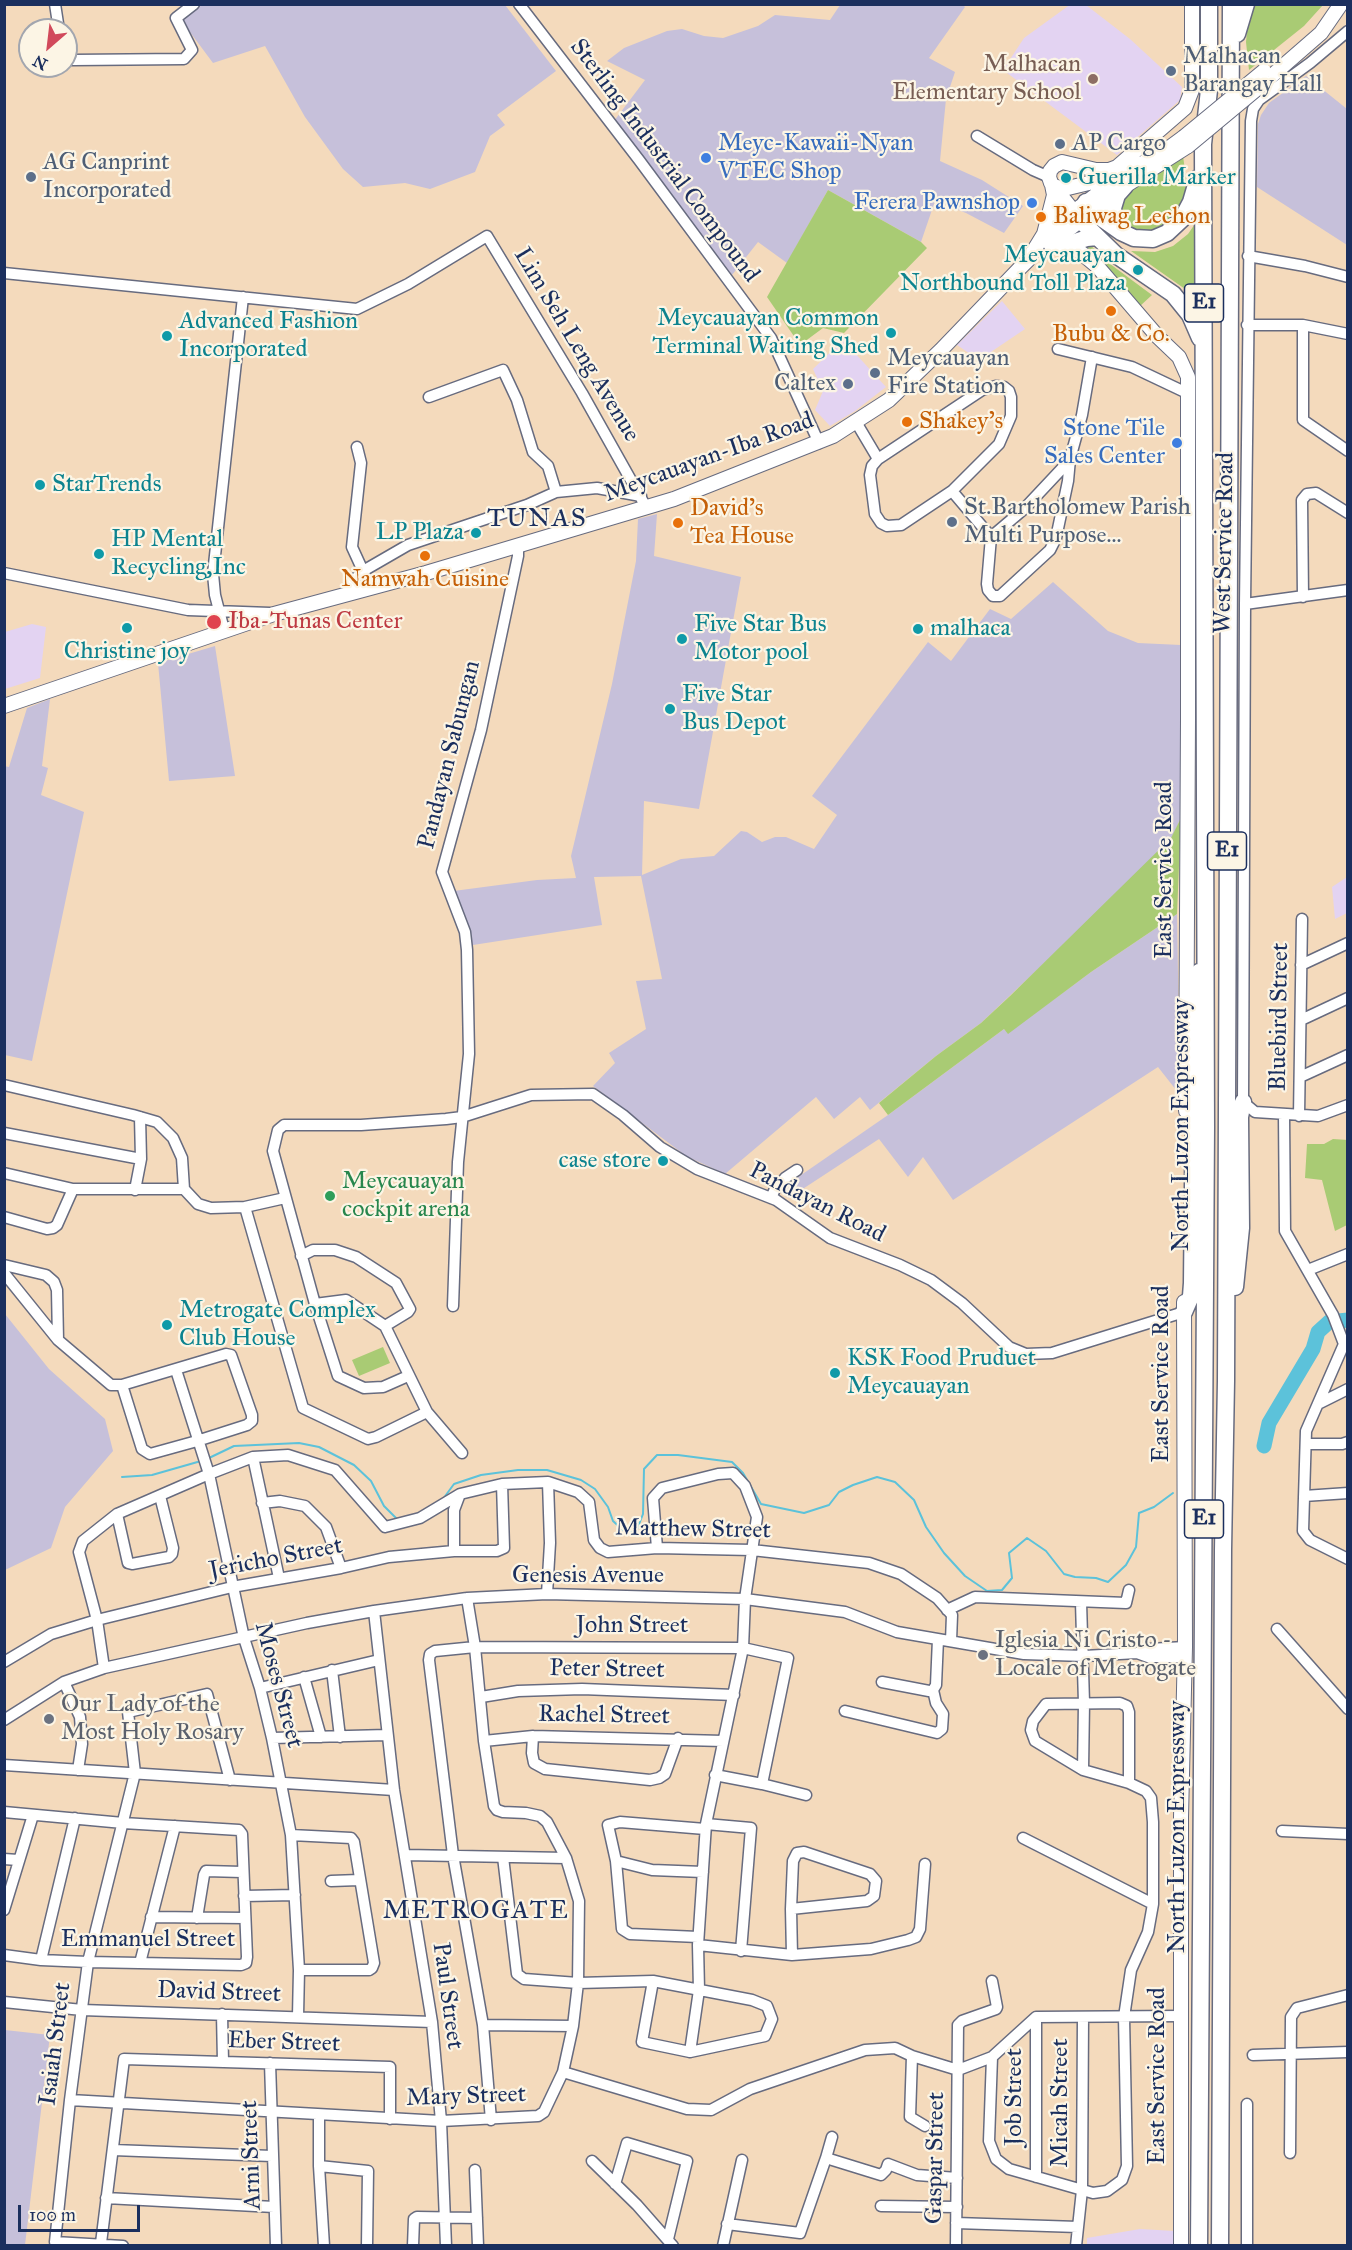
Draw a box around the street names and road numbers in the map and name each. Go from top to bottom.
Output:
street label: Sterling Industrial Compound [563,34,765,288]
street label: Lim Seh Leng Avenue [507,243,645,447]
road number: E1 [1184,284,1224,322]
street label: Meycauayan-Iba Road [600,407,818,509]
street label: West Service Road [1209,452,1241,634]
street label: Pandayan Sabungan [413,658,487,852]
street label: East Service Road [1151,781,1179,959]
road number: E1 [1208,832,1246,870]
street label: Bluebird Street [1264,942,1296,1092]
street label: North Luzon Expressway [1168,998,1196,1252]
street label: Pandayan Road [744,1156,890,1250]
street label: East Service Road [1148,1285,1176,1463]
road number: E1 [1184,1500,1224,1538]
street label: Matthew Street [615,1514,771,1546]
street label: Jericho Street [207,1532,345,1586]
street label: Genesis Avenue [512,1562,664,1590]
street label: John Street [576,1612,688,1640]
street label: Moses Street [247,1619,309,1751]
street label: Peter Street [549,1655,665,1685]
street label: Rachel Street [538,1700,670,1732]
street label: North Luzon Expressway [1164,1700,1192,1954]
street label: Emmanuel Street [61,1926,235,1954]
street label: Paul Street [425,1941,469,2051]
street label: David Street [157,1976,281,2010]
street label: Isaiah Street [34,1981,78,2107]
street label: East Service Road [1144,1987,1172,2165]
street label: Eber Street [227,2027,341,2059]
street label: Micah Street [1047,2038,1075,2168]
street label: Job Street [1001,2048,1029,2146]
street label: Mary Street [406,2081,526,2113]
street label: Gaspar Street [920,2092,952,2224]
street label: Arni Street [236,2100,268,2210]

